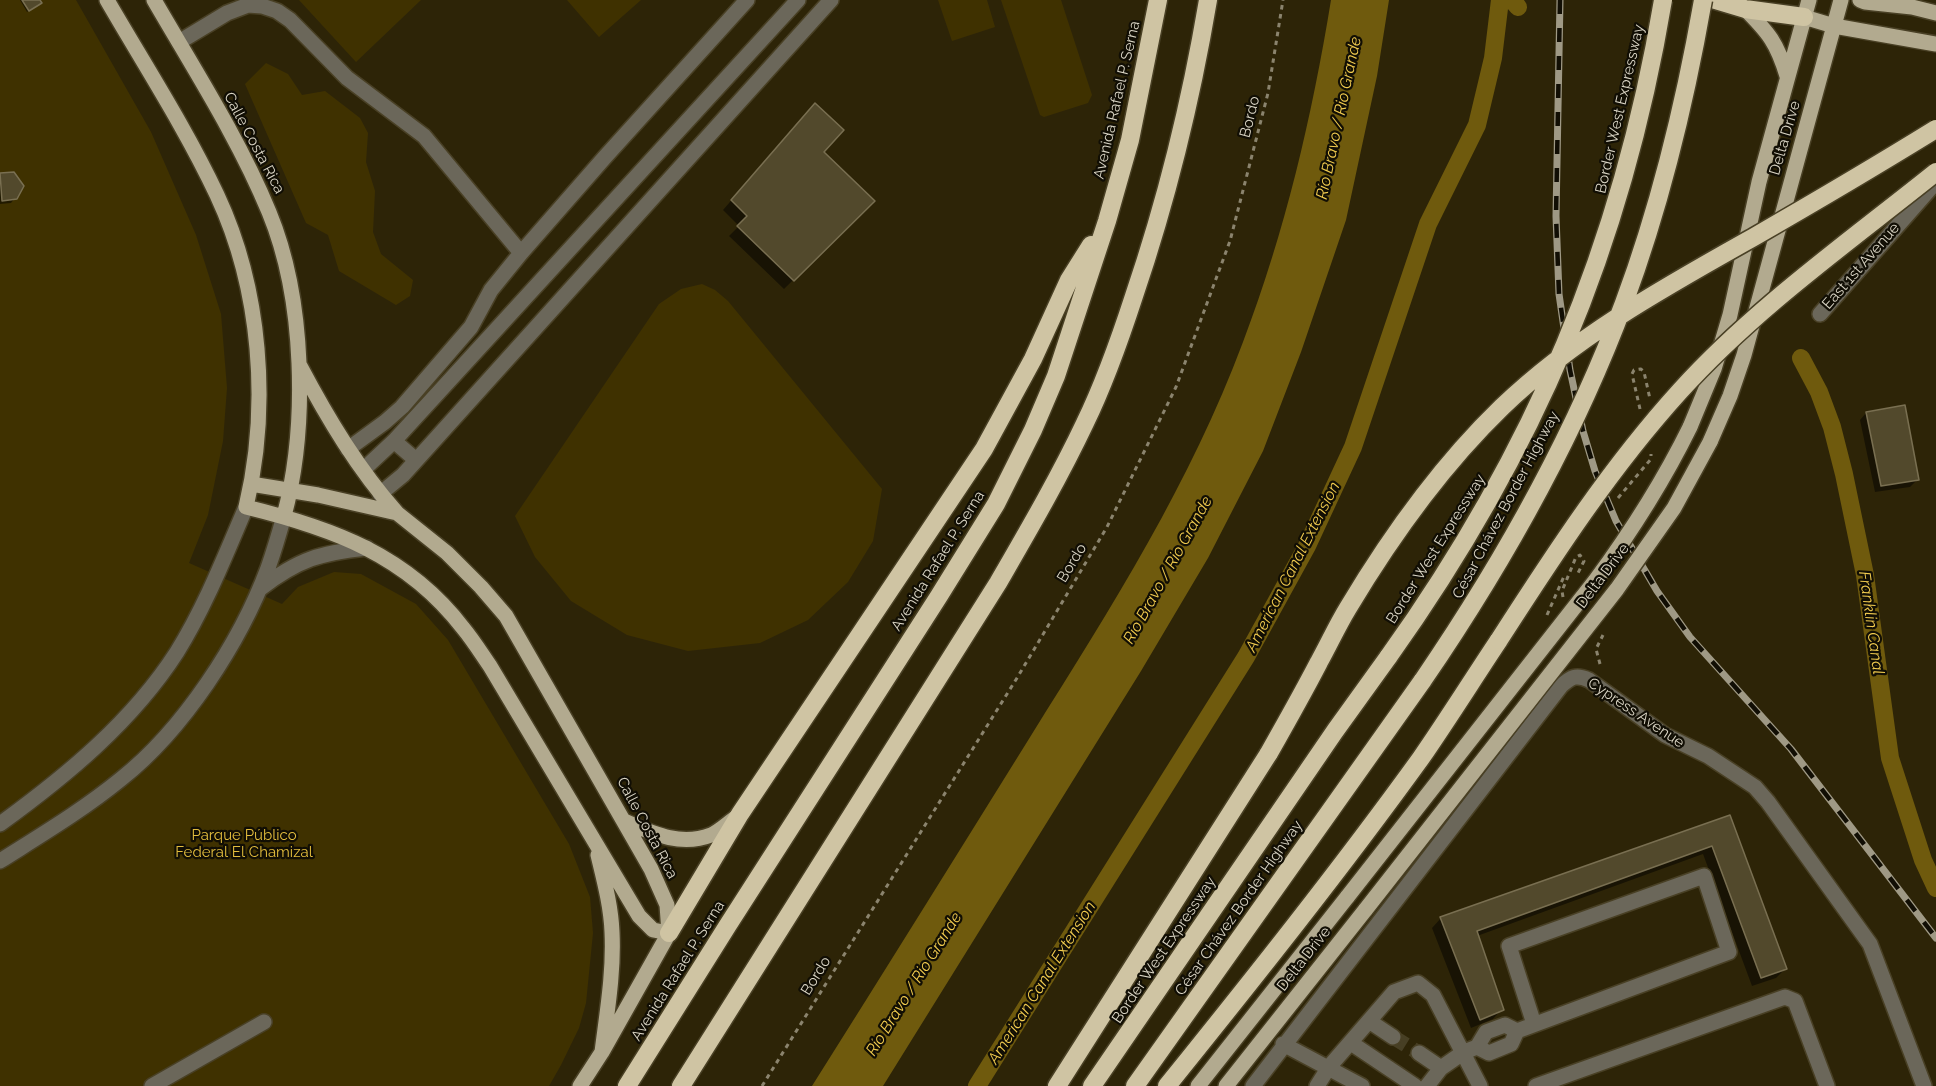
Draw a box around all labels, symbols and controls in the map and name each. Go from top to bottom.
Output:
street label: Avenida Rafael P. Serna [1090,19,1144,181]
street label: Border West Expressway [1592,23,1648,195]
water label: Río Bravo / Rio Grande [1312,35,1366,201]
street label: Calle Costa Rica [220,89,288,197]
street label: Bordo [1236,94,1264,140]
street label: Delta Drive [1766,99,1804,177]
street label: East 1st Avenue [1819,219,1903,313]
street label: César Chávez Border Highway [1449,408,1563,602]
street label: Border West Expressway [1383,471,1489,627]
water label: American Canal Extension [1242,479,1344,655]
street label: Avenida Rafael P. Serna [887,488,989,634]
water label: Río Bravo / Rio Grande [1119,493,1217,647]
street label: Bordo [1053,540,1091,586]
street label: Delta Drive [1573,540,1633,612]
water label: Franklin Canal [1854,570,1888,676]
street label: Cypress Avenue [1584,674,1688,752]
street label: Calle Costa Rica [613,774,681,882]
street label: César Chávez Border Highway [1172,817,1306,999]
park label: Parque Público Federal El Chamizal [175,826,313,861]
street label: Border West Expressway [1108,873,1220,1027]
street label: Avenida Rafael P. Serna [627,898,729,1044]
water label: American Canal Extension [984,898,1100,1068]
water label: Río Bravo / Rio Grande [862,909,966,1059]
street label: Delta Drive [1273,923,1335,995]
street label: Bordo [797,953,835,999]

